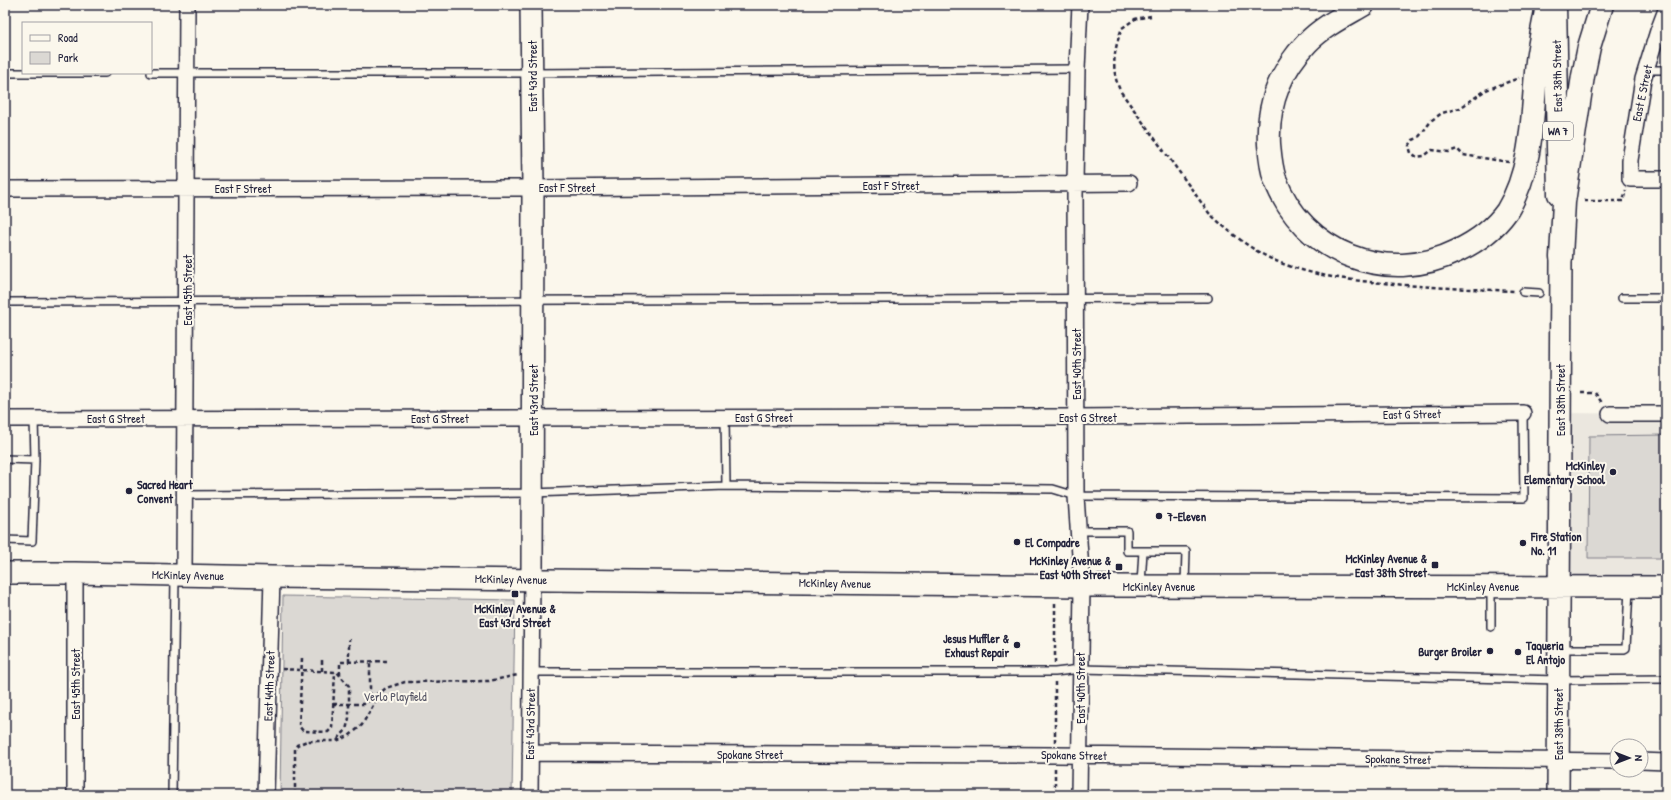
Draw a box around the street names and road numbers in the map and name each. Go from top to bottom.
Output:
street label: East 43rd Street [524,39,541,112]
street label: East 38th Street [1548,39,1566,112]
street label: East E Street [1628,62,1656,123]
road number: WA 7 [1543,122,1573,140]
street label: East F Street [863,177,920,194]
street label: East F Street [539,179,596,196]
street label: East F Street [215,180,272,197]
street label: East 45th Street [179,254,196,325]
street label: East 40th Street [1068,328,1085,400]
street label: East 43rd Street [525,363,542,436]
street label: East 38th Street [1552,363,1569,436]
street label: East G Street [1383,405,1442,423]
street label: East G Street [735,409,794,426]
street label: East G Street [1059,409,1118,426]
street label: East G Street [87,410,146,427]
street label: East G Street [411,410,470,427]
street label: McKinley Avenue [152,566,225,584]
street label: McKinley Avenue [475,570,548,588]
street label: McKinley Avenue [799,574,872,592]
street label: McKinley Avenue [1123,578,1195,595]
street label: McKinley Avenue [1447,578,1519,595]
street label: East 45th Street [67,648,84,719]
street label: East 44th Street [259,650,279,721]
street label: East 40th Street [1072,652,1089,724]
street label: East 43rd Street [521,687,539,760]
street label: East 38th Street [1550,687,1567,760]
street label: Spokane Street [717,746,784,763]
street label: Spokane Street [1041,746,1108,764]
street label: Spokane Street [1365,750,1432,768]

